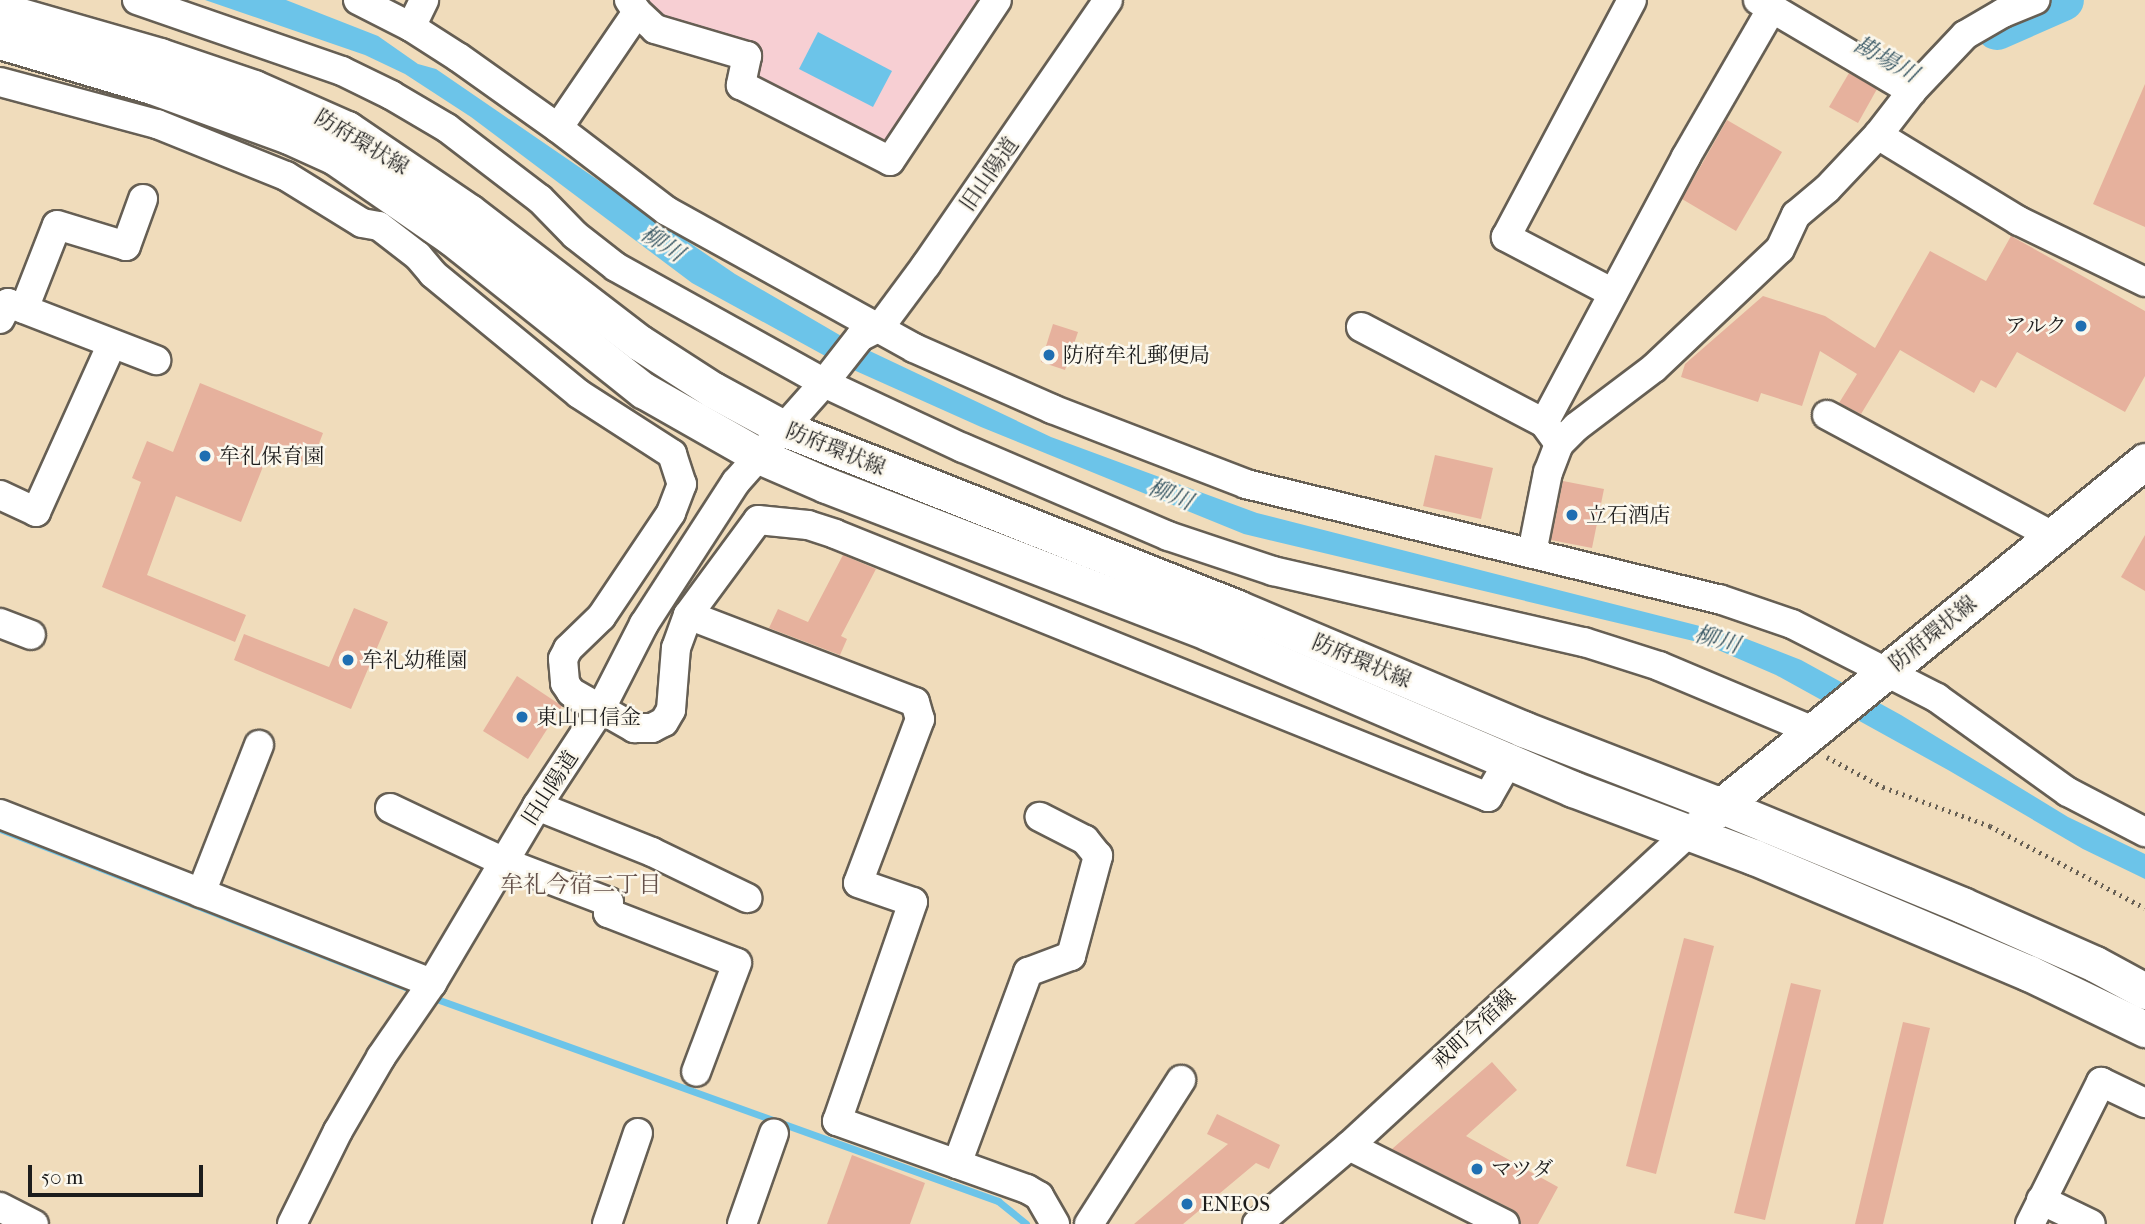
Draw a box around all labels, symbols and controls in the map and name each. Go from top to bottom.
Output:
water label: 勘場川 [1849,31,1923,89]
street label: 防府環状線 [311,104,413,180]
street label: 旧山陽道 [955,132,1023,216]
water label: 柳川 [635,220,689,268]
place label: アルク [2004,313,2067,339]
marker: アルク [2073,318,2089,334]
place label: 防府牟礼郵便局 [1063,342,1210,368]
marker: 防府牟礼郵便局 [1041,347,1057,363]
street label: 防府環状線 [783,418,889,480]
place label: 牟礼保育園 [219,443,324,469]
marker: 牟礼保育園 [197,448,213,464]
water label: 柳川 [1144,474,1196,516]
place label: 立石酒店 [1586,502,1670,528]
marker: 立石酒店 [1564,507,1580,523]
street label: 防府環状線 [1884,590,1982,676]
water label: 柳川 [1691,620,1743,660]
street label: 防府環状線 [1309,629,1415,693]
place label: 牟礼幼稚園 [362,647,467,673]
marker: 牟礼幼稚園 [340,652,356,668]
place label: 東山口信金 [536,704,641,730]
marker: 東山口信金 [514,709,530,725]
street label: 旧山陽道 [517,746,583,830]
district label: 牟礼今宿二丁目 [501,871,661,899]
street label: 戒町今宿線 [1427,984,1521,1074]
scale bar [32,1150,206,1194]
place label: マツダ [1491,1156,1554,1182]
marker: マツダ [1469,1161,1485,1177]
text: 50 m [41,1165,84,1189]
place label: ENEOS [1201,1191,1270,1217]
marker: ENEOS [1179,1196,1195,1212]

